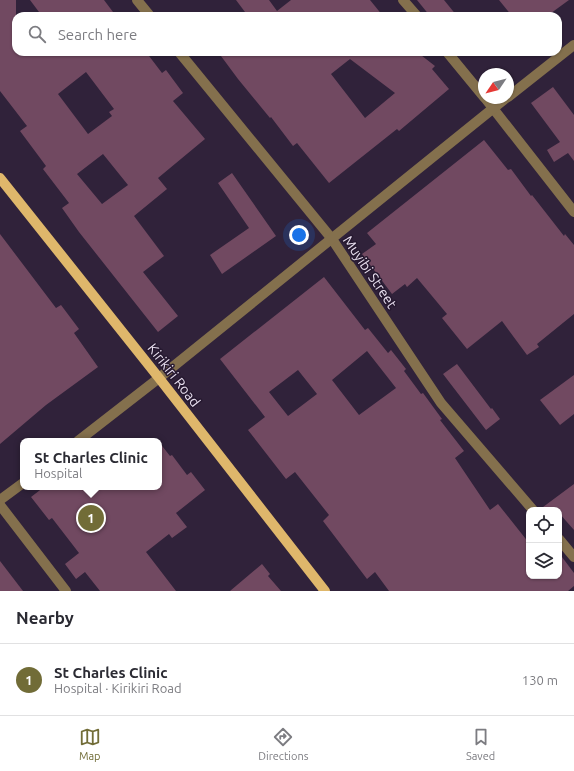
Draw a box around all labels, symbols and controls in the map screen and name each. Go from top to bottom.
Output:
search box [12,12,562,56]
icon: search [26,23,48,45]
text: Search here [58,26,137,43]
north arrow [478,68,514,104]
your location [289,225,309,245]
street label: Muyibi Street [340,233,400,312]
street label: Kirikiri Road [144,340,204,410]
popup [20,438,162,490]
text: St Charles Clinic [34,449,148,466]
text: Hospital [34,466,82,480]
pin: 1 [78,503,104,533]
map controls [526,507,562,579]
button: locate [526,507,562,543]
button: layers [526,543,562,579]
text: Nearby [16,608,74,627]
text: St Charles Clinic [54,664,168,681]
text: 1 [25,673,33,687]
text: 130 m [522,673,558,687]
text: Hospital · Kirikiri Road [54,681,182,695]
tab: Map [79,726,101,762]
tab: Directions [258,726,308,762]
tab: Saved [466,726,495,762]

